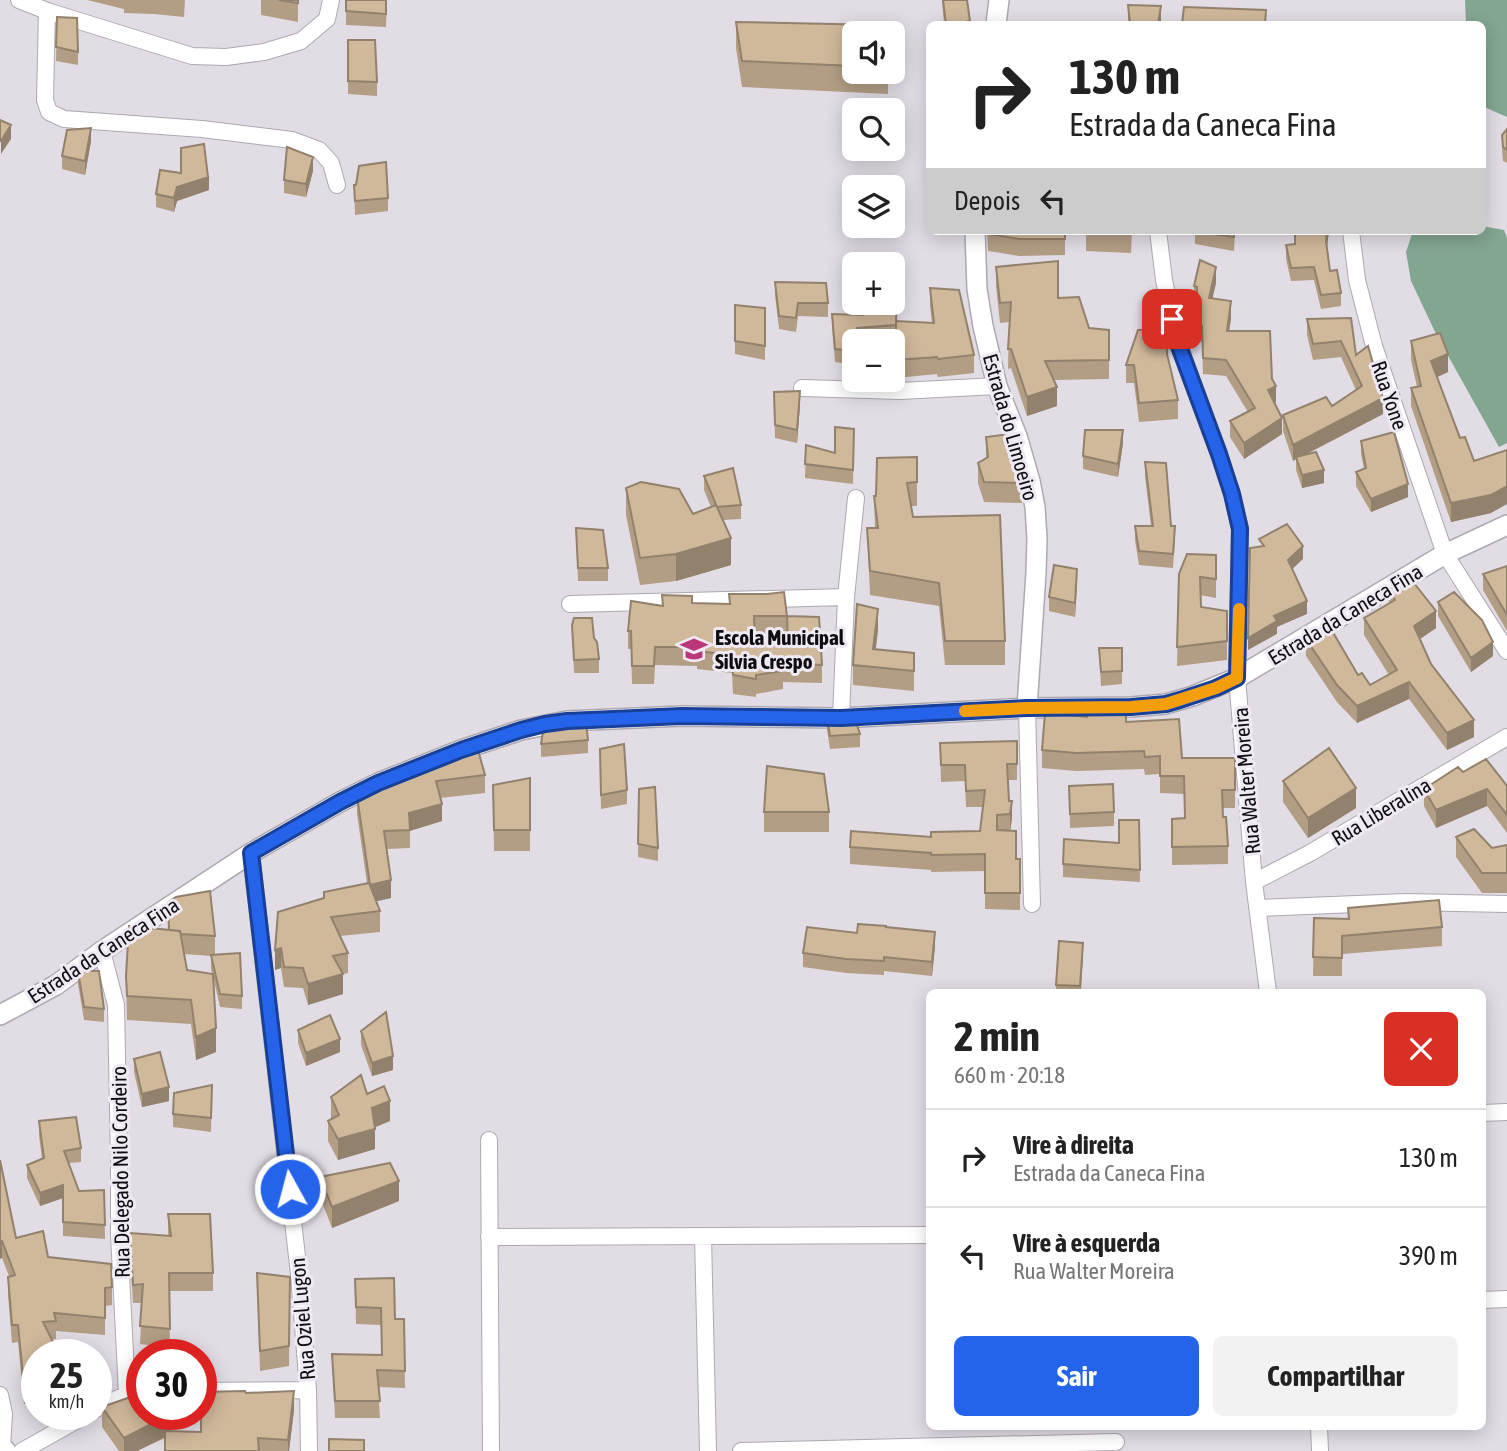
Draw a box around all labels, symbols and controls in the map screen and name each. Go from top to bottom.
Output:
map controls [842,21,905,392]
button: sound [842,21,905,84]
text: 130 m [1069,48,1180,104]
icon: right [954,49,1045,140]
button: search [842,98,905,161]
text: Estrada da Caneca Fina [1069,106,1337,143]
button: layers [842,175,905,238]
icon: left [1034,182,1072,220]
text: Depois [954,186,1020,216]
button: + [842,252,905,315]
pin [1142,289,1202,349]
icon: arrive [1153,300,1191,338]
button: − [842,329,905,392]
street label: Estrada do Limoeiro [979,351,1043,503]
street label: Rua Yone [1367,358,1413,432]
street label: Estrada da Caneca Fina [1264,558,1426,670]
place label: Escola Municipal Silvia Crespo [715,625,845,673]
school or university icon: Escola Municipal Silvia Crespo [679,634,709,664]
street label: Rua Walter Moreira [1228,706,1264,856]
street label: Rua Liberalina [1327,772,1435,850]
street label: Estrada da Caneca Fina [23,892,183,1008]
text: 2 min [954,1012,1040,1060]
button: close [1384,1012,1458,1086]
text: 660 m · 20:18 [954,1062,1065,1088]
street label: Rua Delegado Nilo Cordeiro [106,1066,134,1278]
text: Vire à direita [1013,1130,1134,1160]
icon: right [954,1139,992,1177]
text: 130 m [1399,1143,1458,1173]
position arrow [253,1152,327,1226]
text: Estrada da Caneca Fina [1013,1160,1205,1186]
text: Vire à esquerda [1013,1228,1160,1258]
icon: left [954,1237,992,1275]
text: 390 m [1399,1241,1458,1271]
street label: Rua Oziel Lugon [285,1257,319,1381]
text: Rua Walter Moreira [1013,1258,1175,1284]
button: Sair [954,1336,1199,1416]
button: Compartilhar [1213,1336,1458,1416]
speed limit sign: 30 [126,1339,217,1430]
text: 25 [50,1355,83,1395]
text: km/h [49,1391,84,1412]

